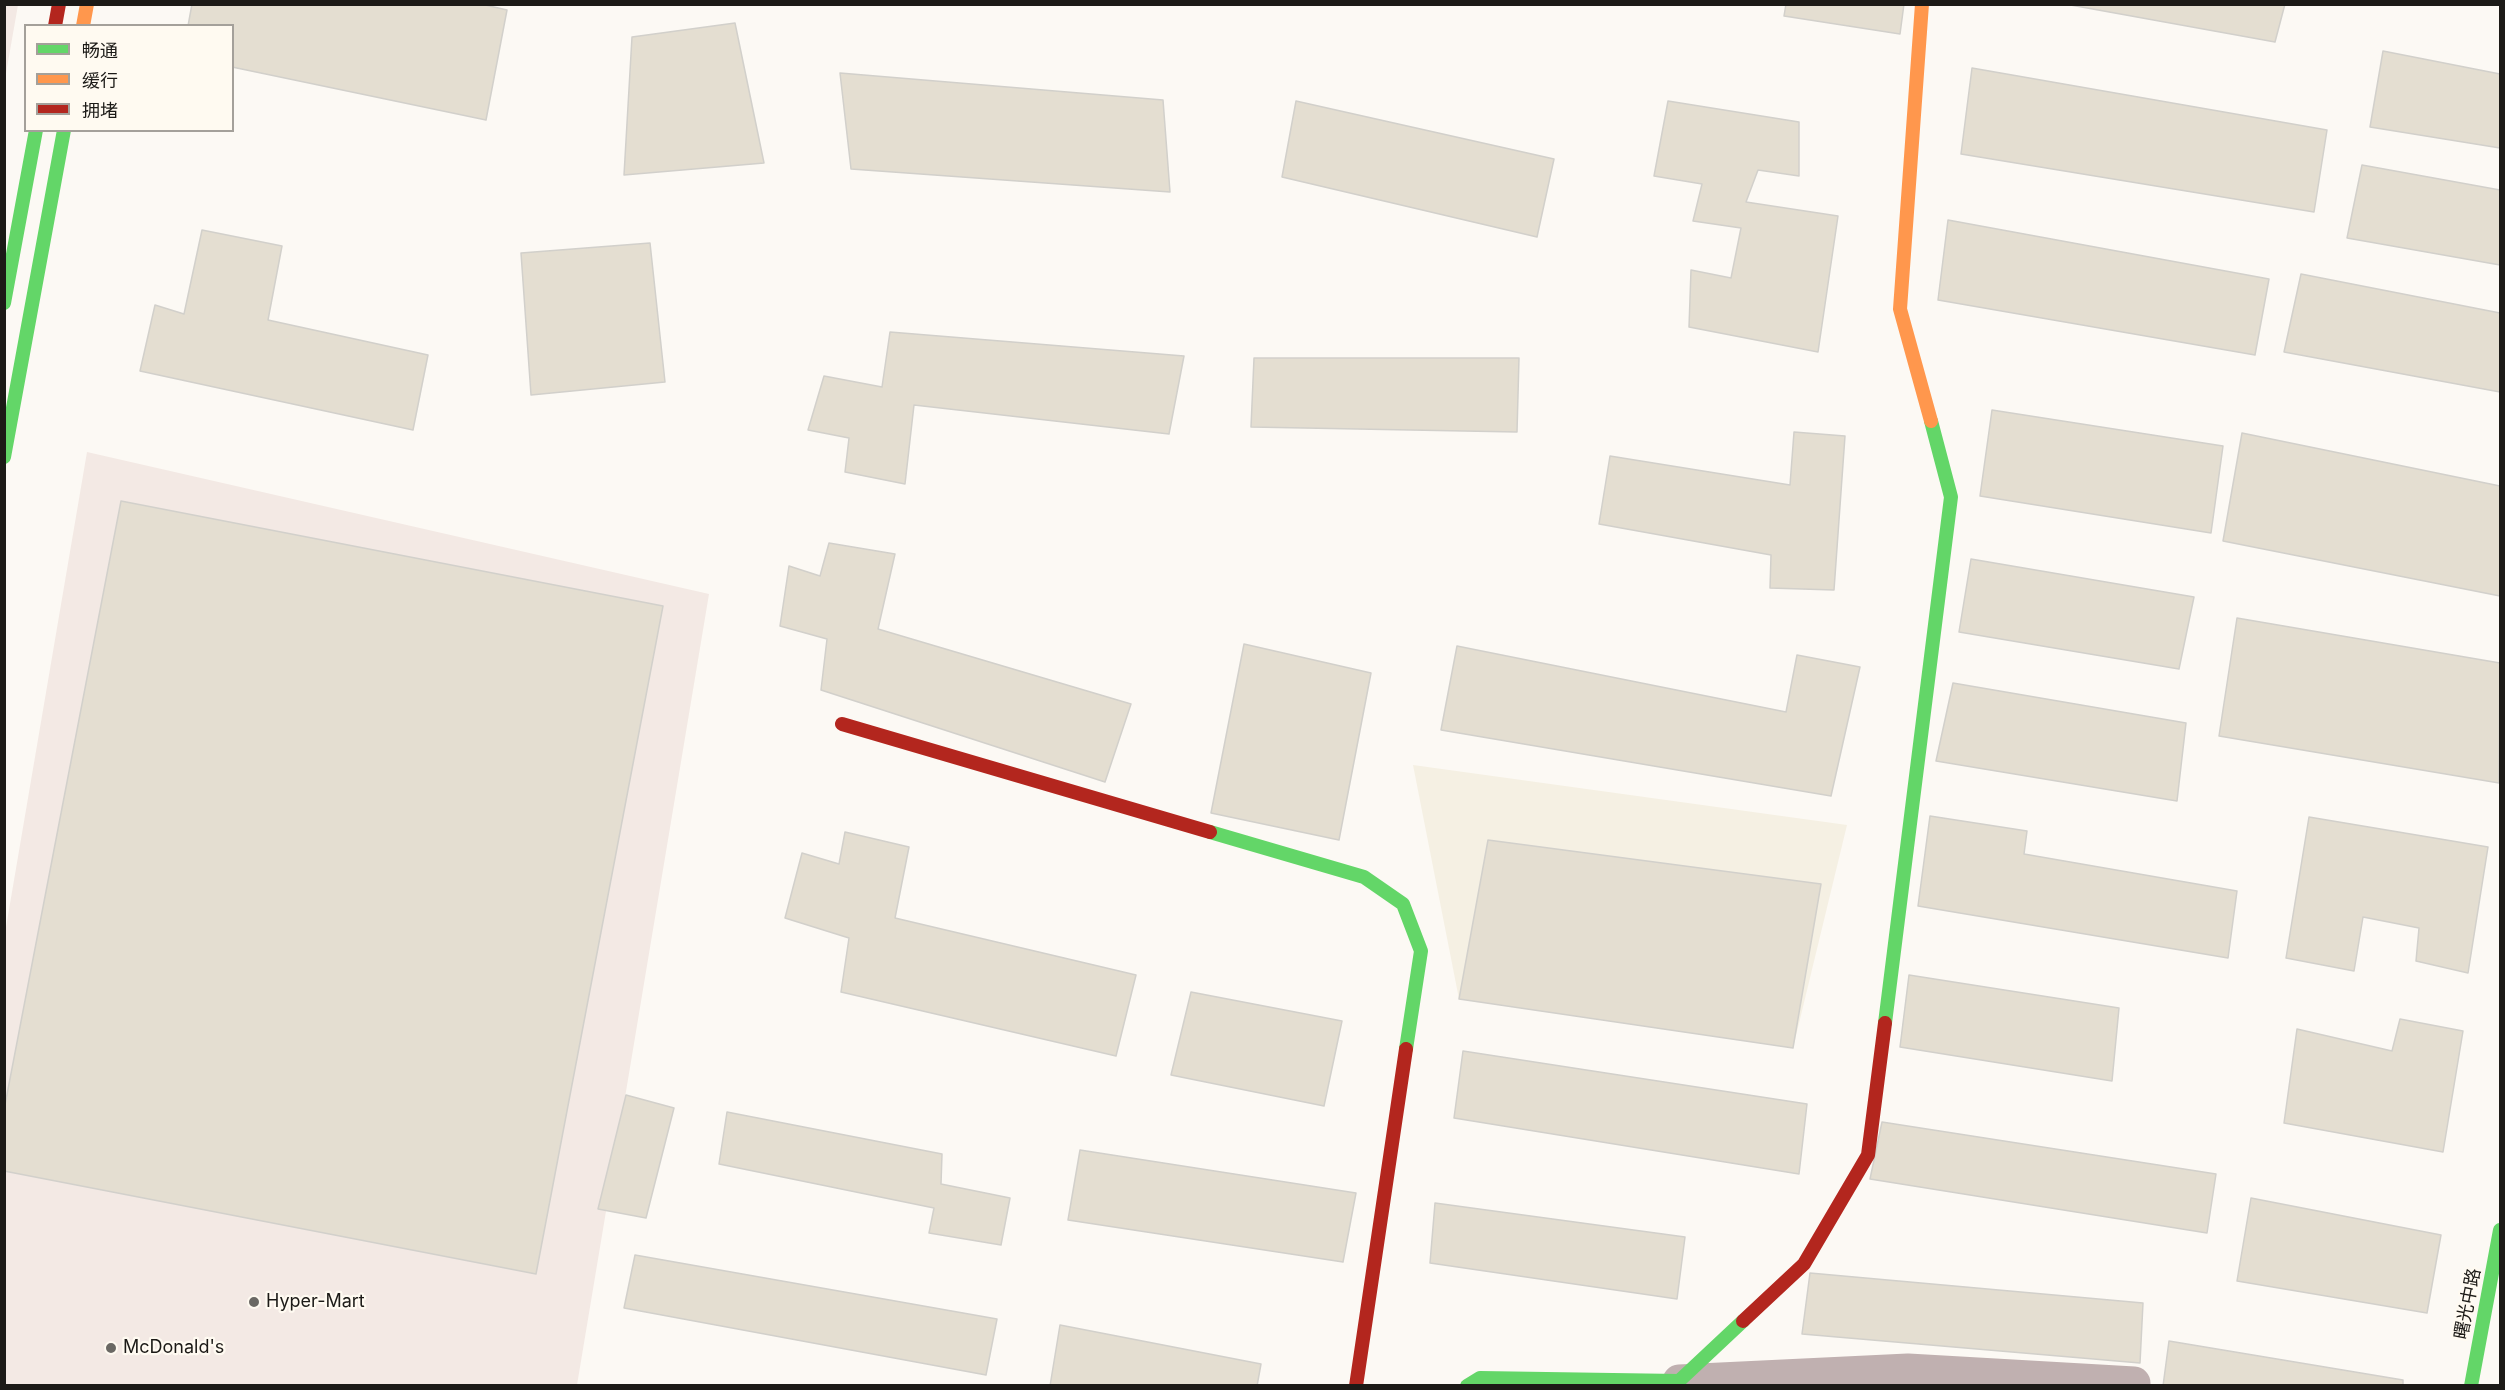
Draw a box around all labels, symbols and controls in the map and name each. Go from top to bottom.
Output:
legend [24,24,234,132]
text: 畅通 [82,40,118,61]
text: 缓行 [82,70,118,91]
text: 拥堵 [82,100,118,121]
street label: 曙光中路 [2451,1267,2485,1341]
place label: Hyper-Mart [266,1291,365,1313]
marker: Hyper-Mart [247,1295,261,1309]
place label: McDonald's [123,1337,224,1359]
marker: McDonald's [104,1341,118,1355]

